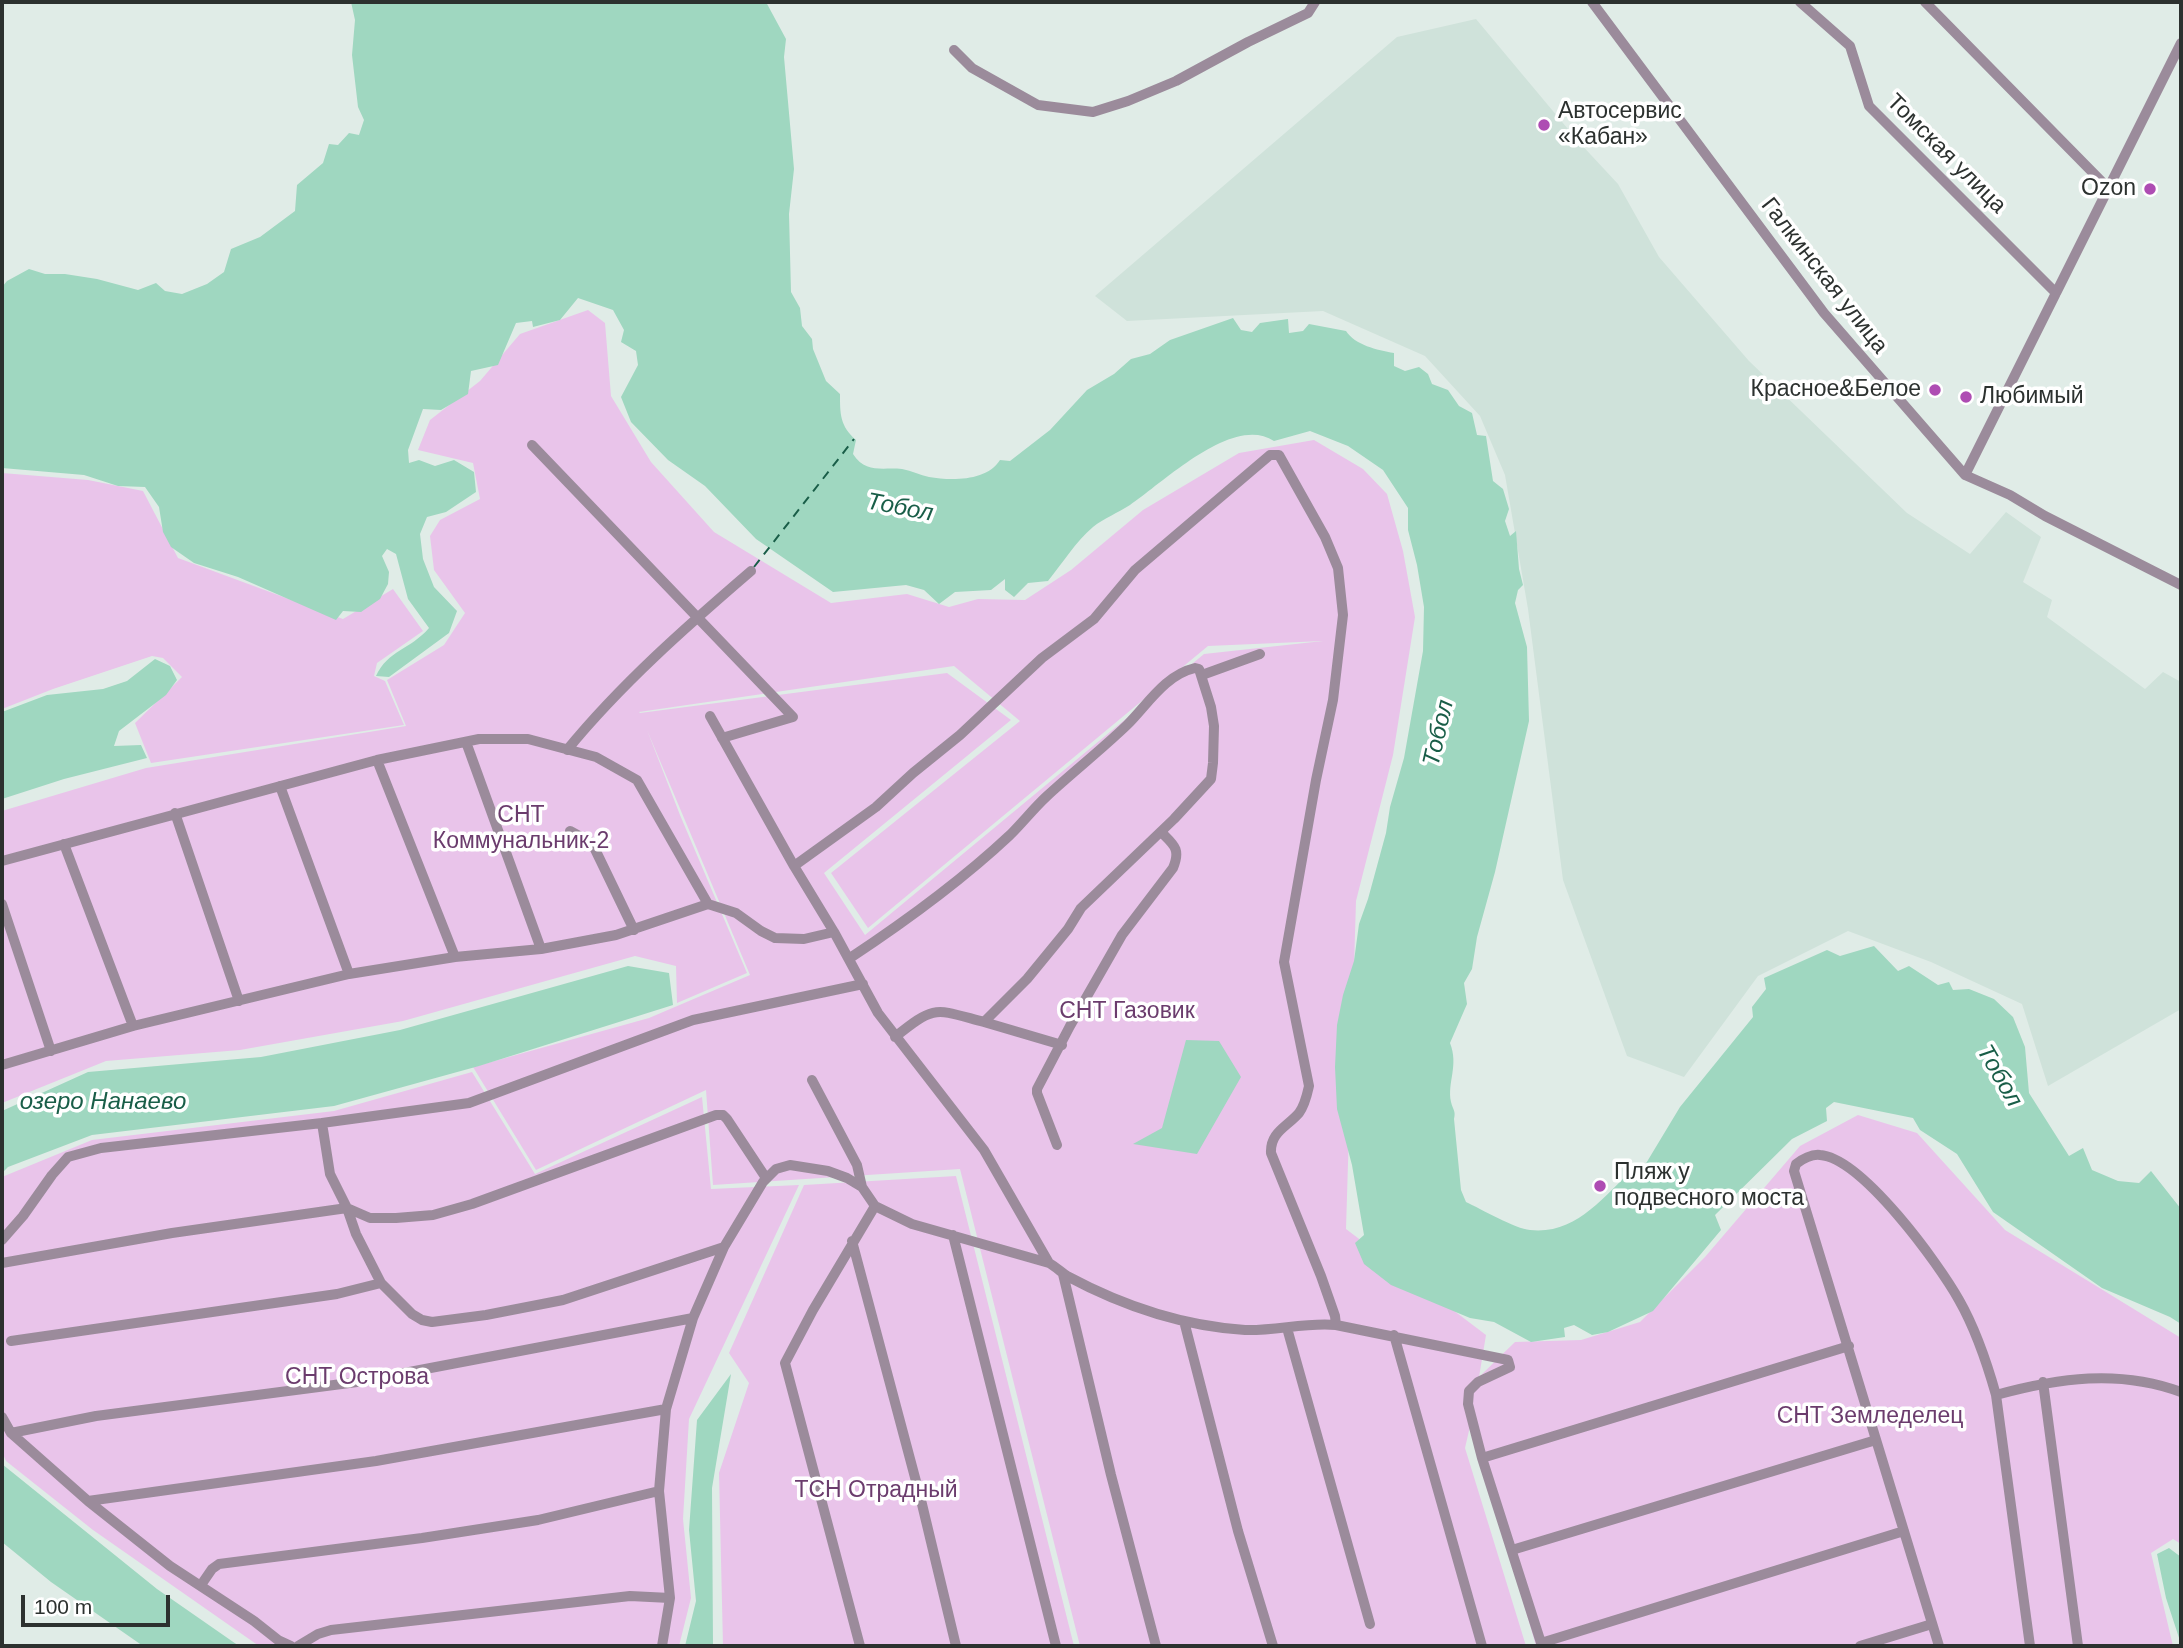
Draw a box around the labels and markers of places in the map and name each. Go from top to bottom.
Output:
place label: Автосервис «Кабан» [1558,98,1682,152]
marker: Автосервис «Кабан» [1536,117,1552,133]
place label: Ozon [2081,175,2136,203]
marker: Ozon [2142,181,2158,197]
place label: Красное&Белое [1751,376,1921,404]
marker: Красное&Белое [1927,382,1943,398]
place label: Любимый [1980,383,2084,411]
marker: Любимый [1958,389,1974,405]
place label: Пляж у подвесного моста [1614,1159,1804,1213]
marker: Пляж у подвесного моста [1592,1178,1608,1194]

